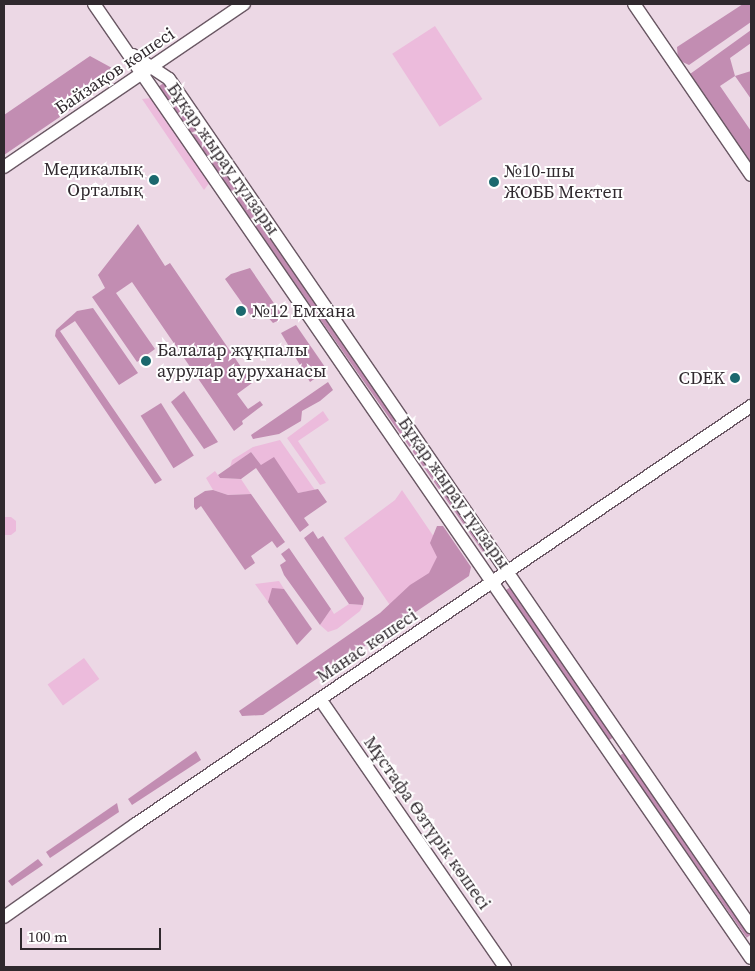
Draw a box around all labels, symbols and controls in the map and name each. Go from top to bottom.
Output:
street label: Байзақов көшесі [51,23,179,119]
street label: Бұқар жырау гүлзары [162,79,284,239]
place label: Медикалық Орталық [44,159,143,202]
place label: №10-шы ЖОББ Мектеп [504,161,623,203]
marker: Медикалық Орталық [147,173,161,187]
marker: №10-шы ЖОББ Мектеп [488,176,500,188]
place label: №12 Емхана [252,300,355,322]
marker: №12 Емхана [234,304,248,318]
place label: Балалар жұқпалы аурулар ауруханасы [157,340,327,382]
marker: Балалар жұқпалы аурулар ауруханасы [139,354,153,368]
place label: CDEK [679,367,725,389]
marker: CDEK [729,372,741,384]
street label: Бұқар жырау гүлзары [393,413,515,573]
street label: Манас көшесі [313,604,421,688]
street label: Мұстафа Өзтүрік көшесі [359,732,495,914]
scale bar [22,918,164,950]
text: 100 m [28,926,68,947]

